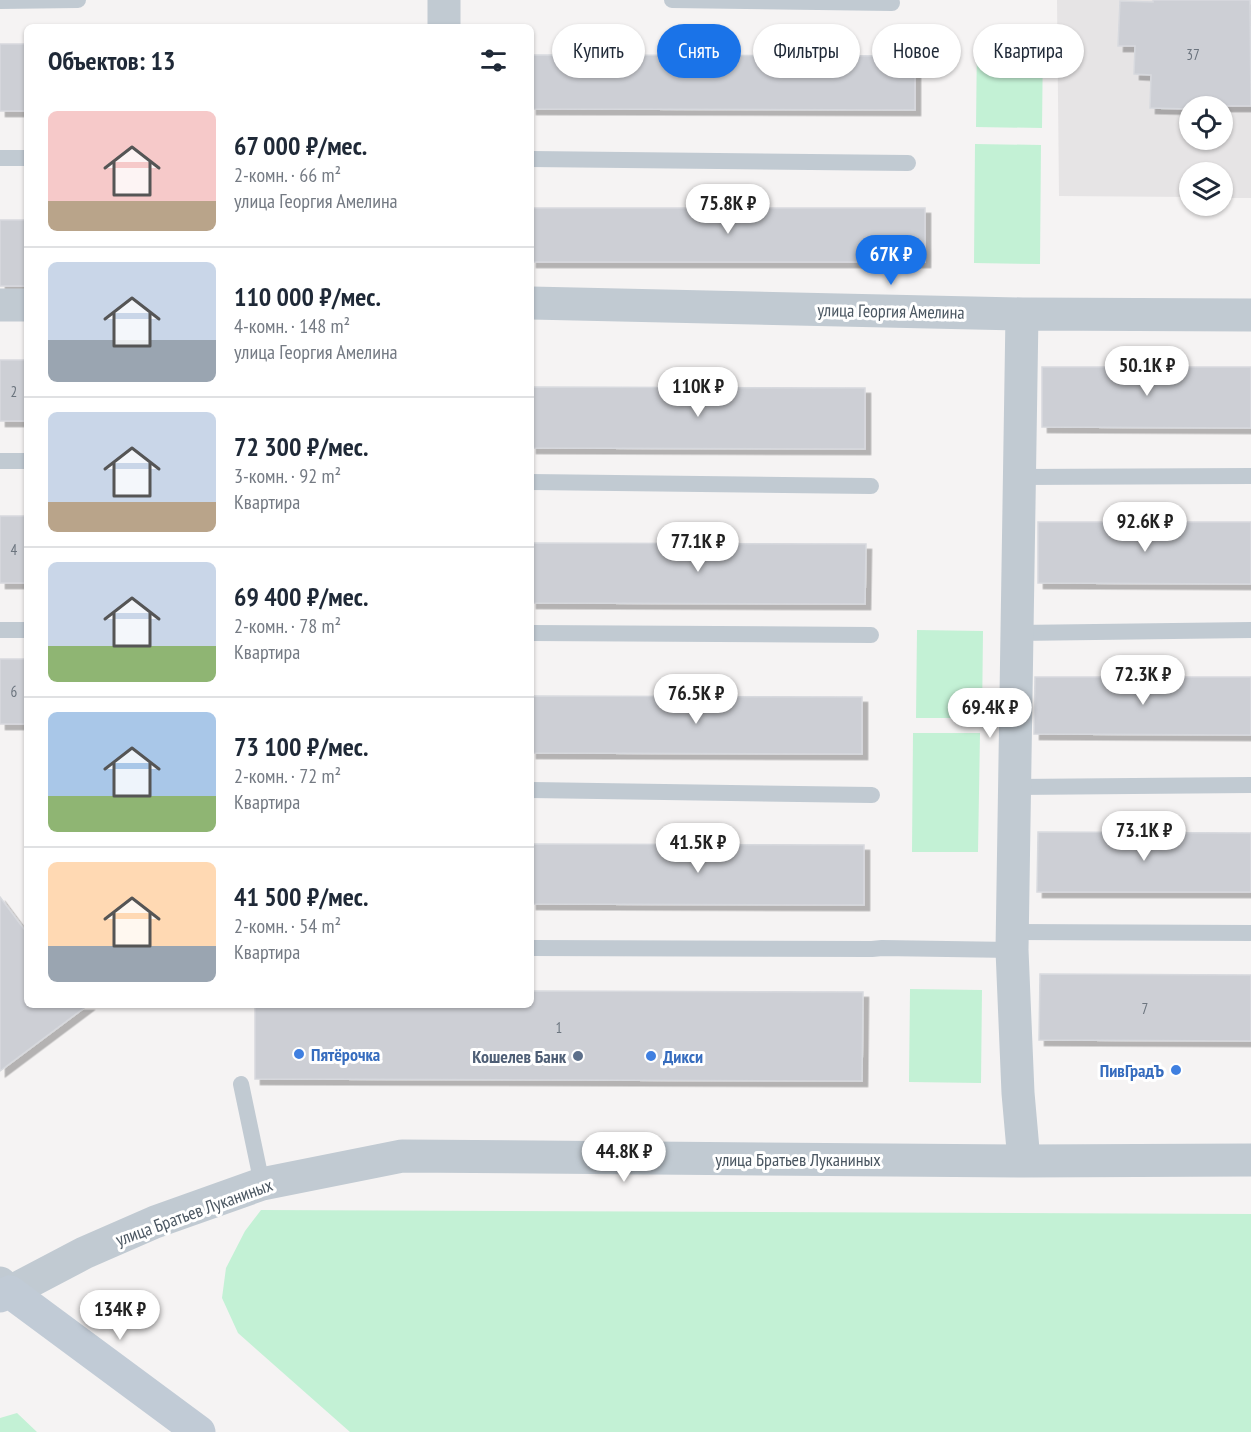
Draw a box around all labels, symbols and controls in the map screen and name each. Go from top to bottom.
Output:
chip: Купить [552,24,645,78]
chip: Снять [657,24,741,78]
chip: Фильтры [753,24,860,78]
chip: Новое [872,24,961,78]
chip: Квартира [973,24,1084,78]
text: Объектов: 13 [48,44,175,77]
icon: filters [477,44,510,77]
house number: 37 [1186,45,1200,64]
map controls [1179,96,1233,216]
button: locate [1179,96,1233,150]
text: 67 000 ₽/мес. [234,129,367,162]
icon: home [96,135,168,207]
text: 2-комн. · 66 m² [234,162,341,188]
button: layers [1179,162,1233,216]
pin: 75.8K ₽ [673,184,783,235]
text: улица Георгия Амелина [234,188,398,214]
text: 75.8K ₽ [700,190,756,216]
pin: 67K ₽ [849,235,933,286]
text: 67K ₽ [870,241,912,267]
text: 110 000 ₽/мес. [234,280,381,313]
icon: home [96,286,168,358]
street label: улица Георгия Амелина [817,298,965,324]
text: 4-комн. · 148 m² [234,313,350,339]
text: улица Георгия Амелина [234,339,398,365]
pin: 50.1K ₽ [1092,346,1202,397]
text: 50.1K ₽ [1119,352,1175,378]
pin: 110K ₽ [649,367,747,418]
text: 110K ₽ [672,373,724,399]
house number: 2 [11,382,17,401]
text: 72 300 ₽/мес. [234,430,368,463]
icon: home [96,436,168,508]
text: 3-комн. · 92 m² [234,463,341,489]
text: Квартира [234,489,300,515]
pin: 92.6K ₽ [1090,502,1200,553]
text: 92.6K ₽ [1117,508,1173,534]
pin: 77.1K ₽ [643,522,753,573]
text: 77.1K ₽ [671,528,725,554]
house number: 4 [11,540,18,559]
text: 69 400 ₽/мес. [234,580,368,613]
icon: home [96,586,168,658]
text: 2-комн. · 78 m² [234,613,341,639]
text: Квартира [234,639,300,665]
pin: 72.3K ₽ [1088,655,1198,706]
text: 72.3K ₽ [1115,661,1171,687]
pin: 76.5K ₽ [641,674,751,725]
text: 76.5K ₽ [668,680,724,706]
house number: 6 [11,682,18,701]
pin: 69.4K ₽ [935,688,1045,739]
text: 69.4K ₽ [962,694,1018,720]
text: 73 100 ₽/мес. [234,730,368,763]
icon: home [96,736,168,808]
text: 2-комн. · 72 m² [234,763,341,789]
text: Квартира [234,789,300,815]
pin: 73.1K ₽ [1089,811,1199,862]
text: 73.1K ₽ [1116,817,1172,843]
pin: 41.5K ₽ [643,823,753,874]
text: 41.5K ₽ [670,829,726,855]
text: 41 500 ₽/мес. [234,880,368,913]
icon: home [96,886,168,958]
text: 2-комн. · 54 m² [234,913,341,939]
text: Квартира [234,939,300,965]
house number: 7 [1142,999,1148,1018]
house number: 1 [556,1018,562,1037]
place label: Пятёрочка [311,1043,380,1066]
place label: Кошелев Банк [472,1045,567,1068]
place label: Дикси [663,1045,703,1068]
marker: Пятёрочка [292,1047,306,1061]
marker: Кошелев Банк [571,1049,585,1063]
marker: Дикси [644,1049,658,1063]
place label: ПивГрадЪ [1100,1059,1164,1082]
marker: ПивГрадЪ [1169,1063,1183,1077]
pin: 44.8K ₽ [569,1132,679,1183]
text: 44.8K ₽ [596,1138,652,1164]
street label: улица Братьев Луканиных [715,1148,881,1171]
street label: улица Братьев Луканиных [112,1173,276,1251]
pin: 134K ₽ [71,1290,169,1341]
text: 134K ₽ [94,1296,146,1322]

